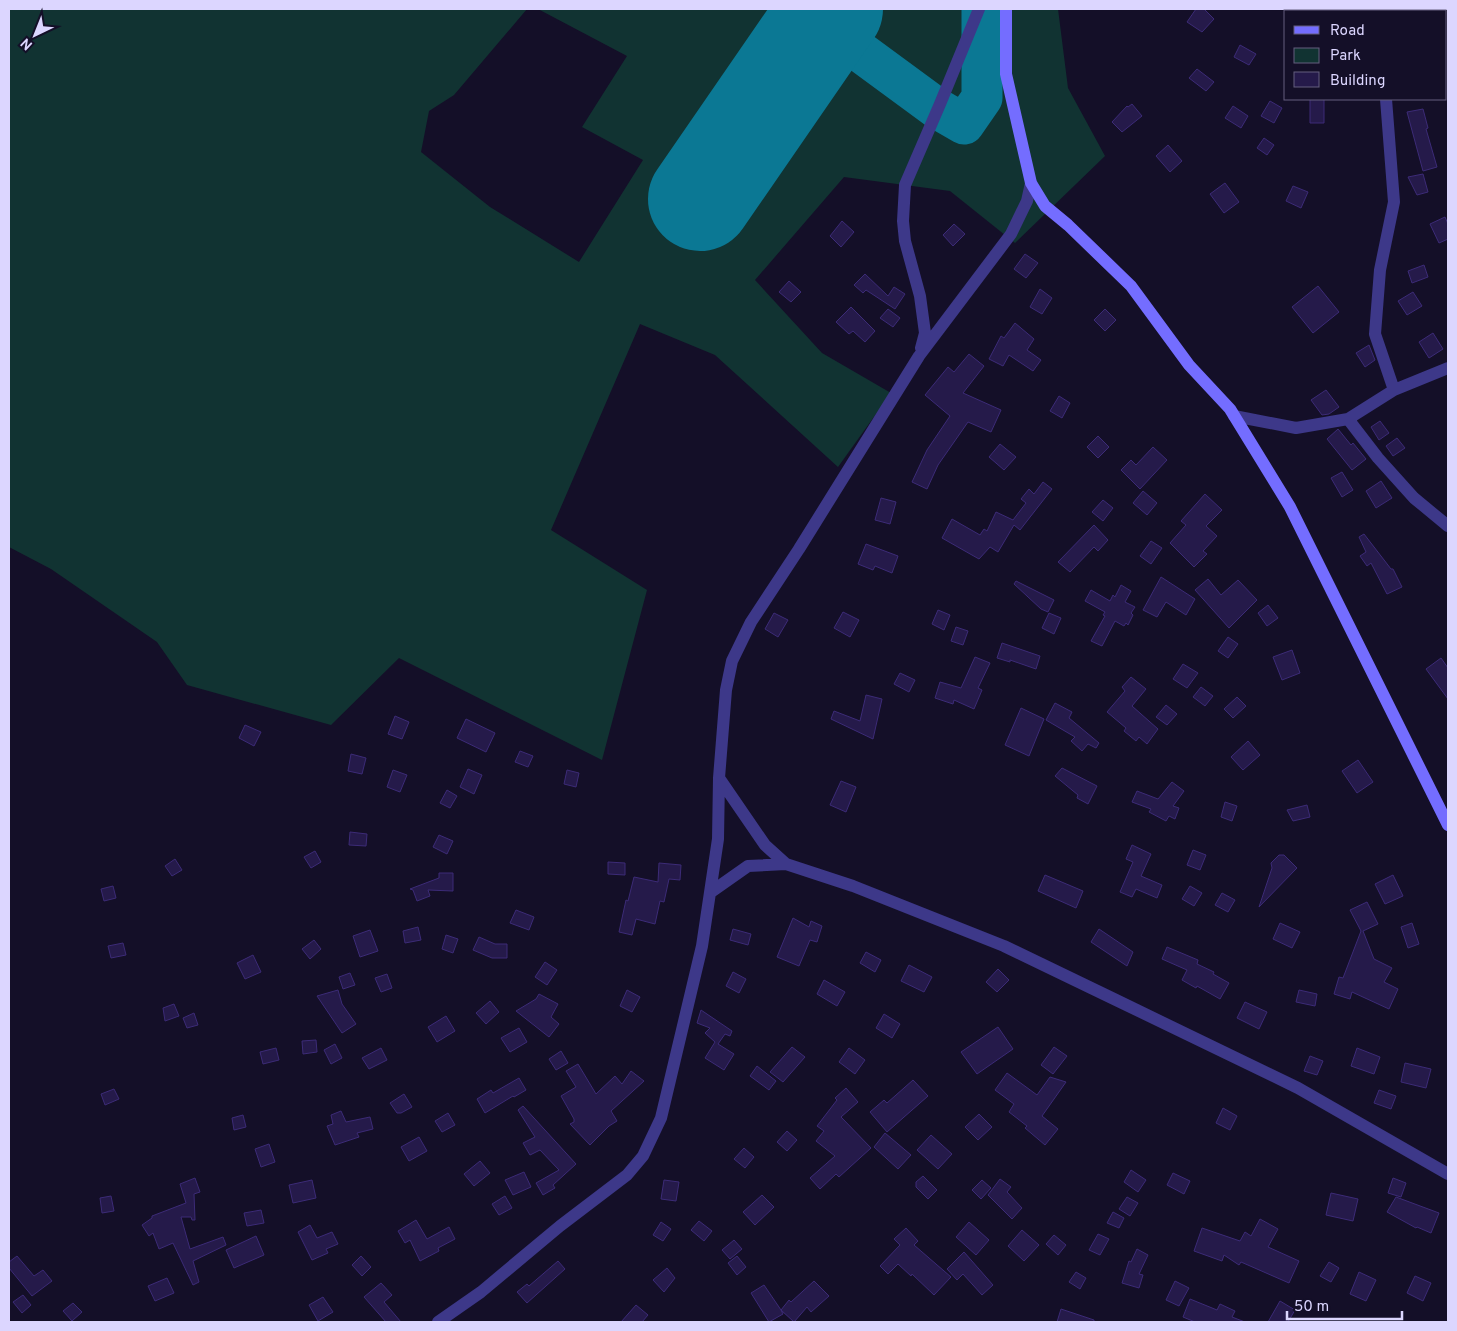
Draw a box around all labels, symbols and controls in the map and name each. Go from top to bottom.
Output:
north arrow [10,10,60,60]
legend [1284,10,1447,100]
text: Road [1330,22,1365,41]
text: N [18,34,37,53]
text: Park [1330,47,1361,66]
text: Building [1330,72,1385,91]
scale bar [1287,1288,1402,1320]
text: 50 m [1294,1298,1329,1317]

